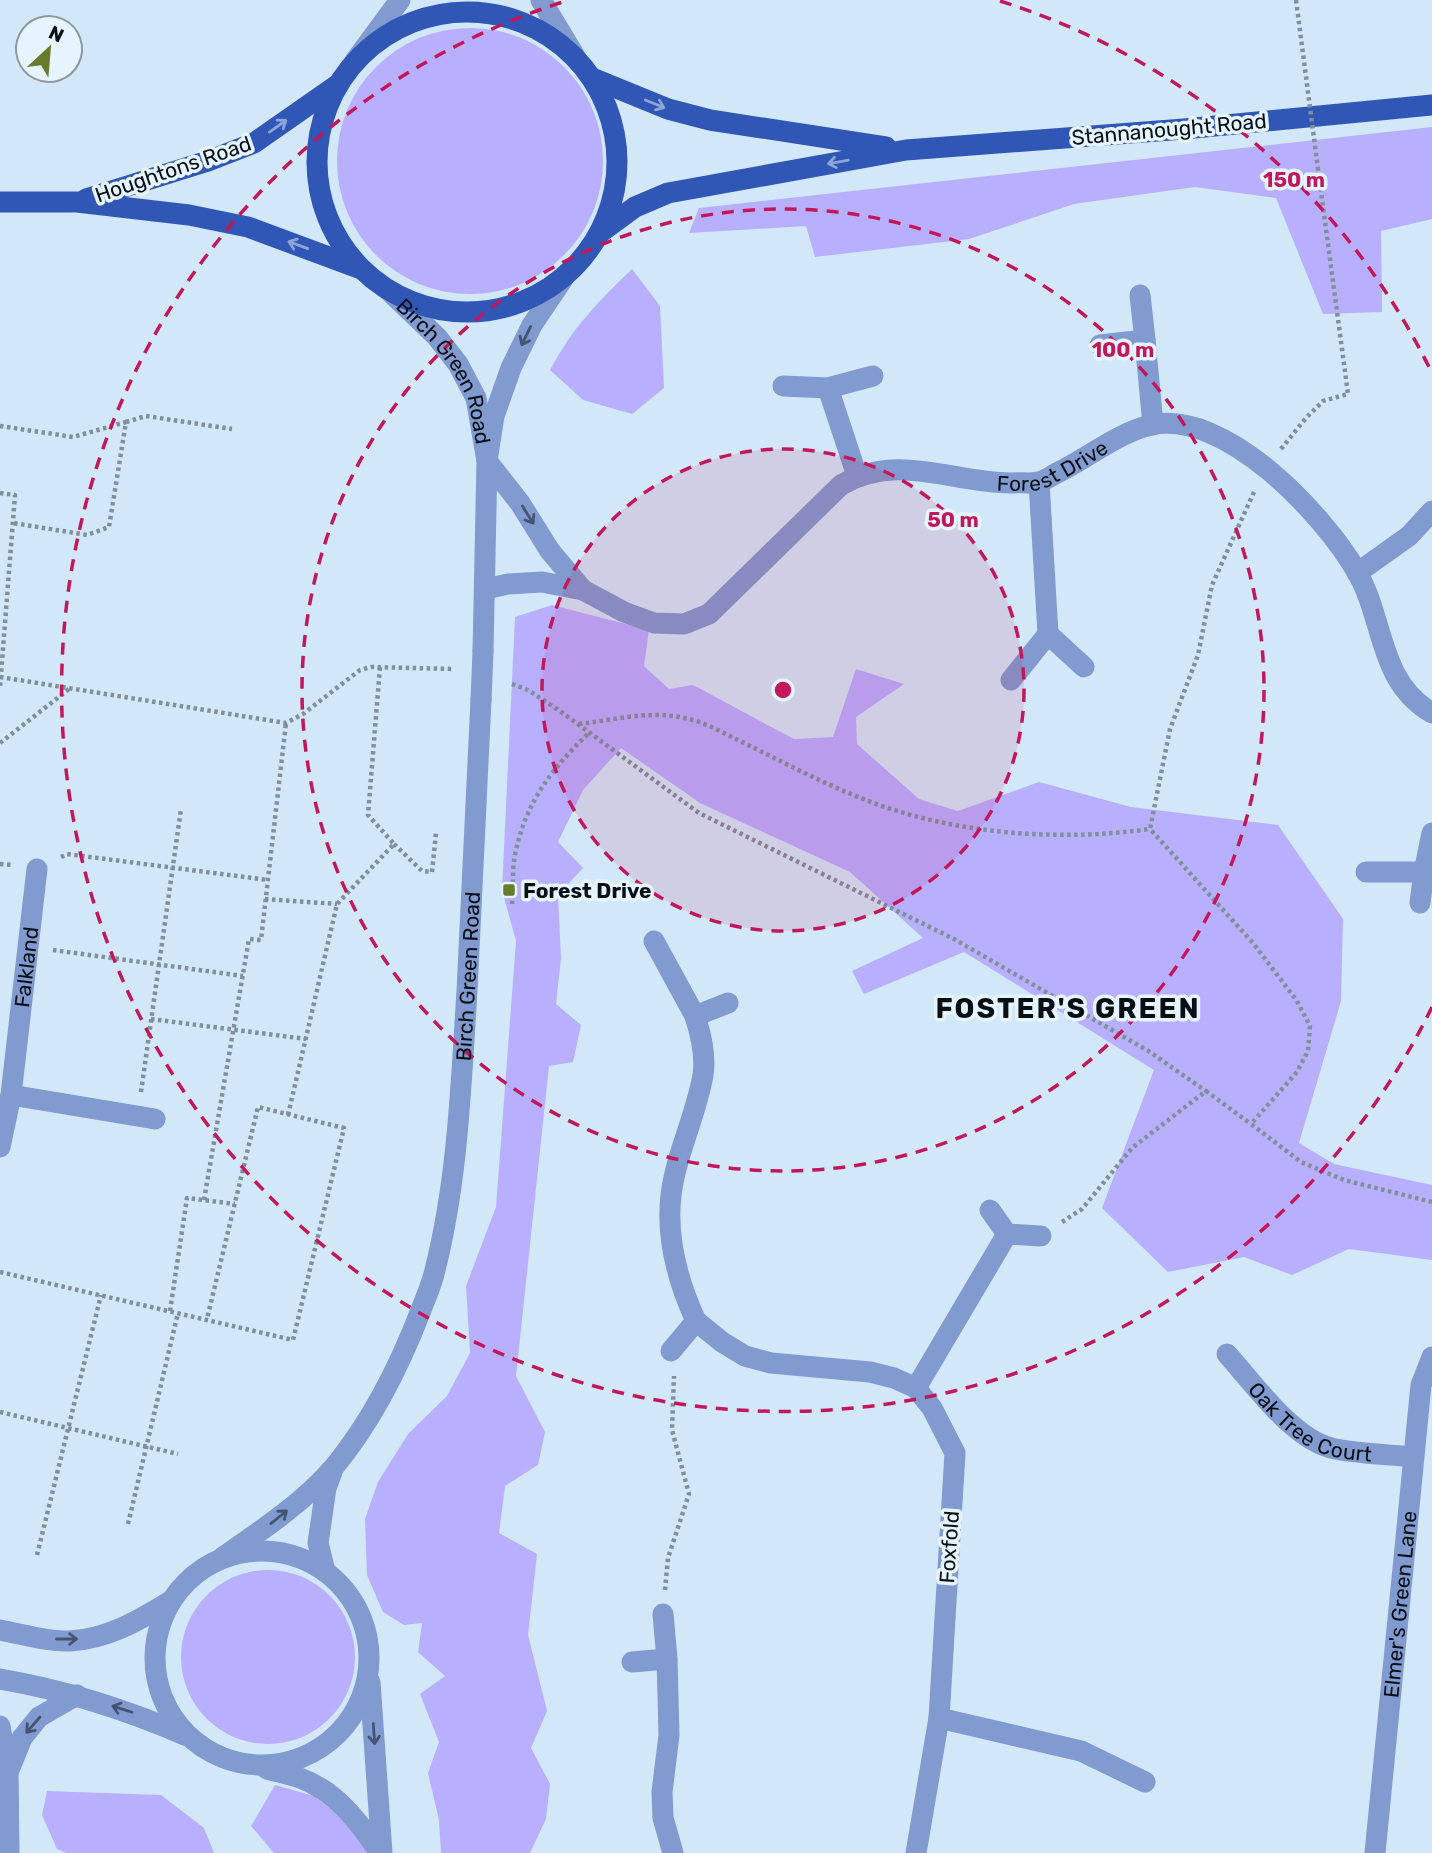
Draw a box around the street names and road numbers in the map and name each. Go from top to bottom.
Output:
street label: Stannanought Road [1070,108,1268,150]
street label: Houghtons Road [92,131,254,207]
street label: Birch Green Road [392,293,496,446]
street label: Forest Drive [996,434,1112,496]
street label: Birch Green Road [450,891,485,1062]
street label: Falkland [9,925,43,1009]
street label: Oak Tree Court [1244,1377,1373,1466]
street label: Foxfold [934,1510,964,1584]
street label: Elmer's Green Lane [1378,1510,1421,1699]

